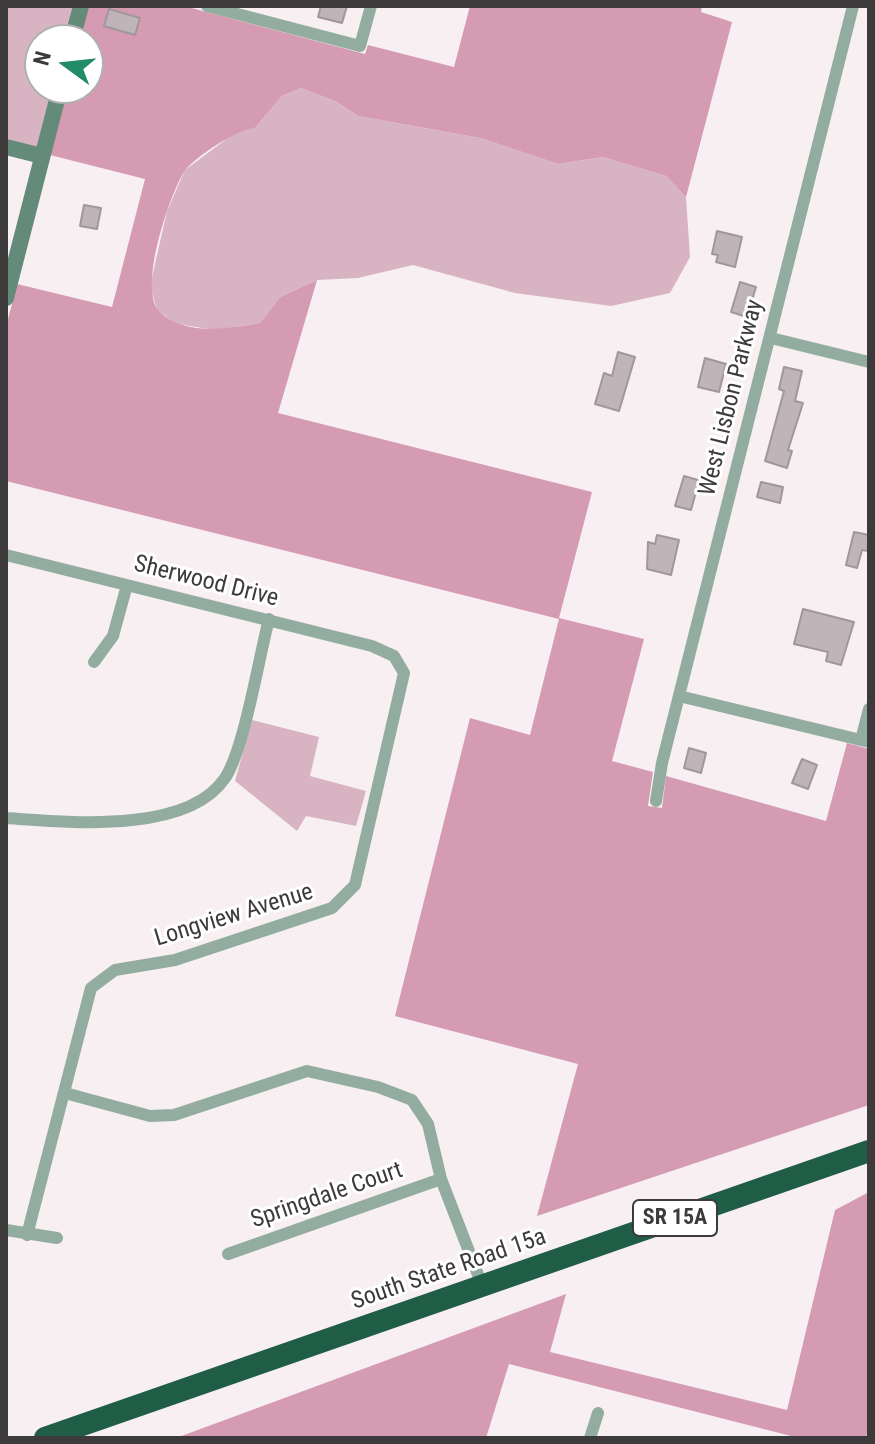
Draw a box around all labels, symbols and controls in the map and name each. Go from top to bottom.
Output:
north arrow [24,24,104,104]
text: N [28,48,56,68]
street label: West Lisbon Parkway [694,297,770,499]
street label: Sherwood Drive [131,550,281,614]
street label: Longview Avenue [151,878,317,954]
street label: Springdale Court [247,1157,407,1235]
road number: SR 15A [633,1200,717,1236]
street label: South State Road 15a [348,1223,550,1317]

